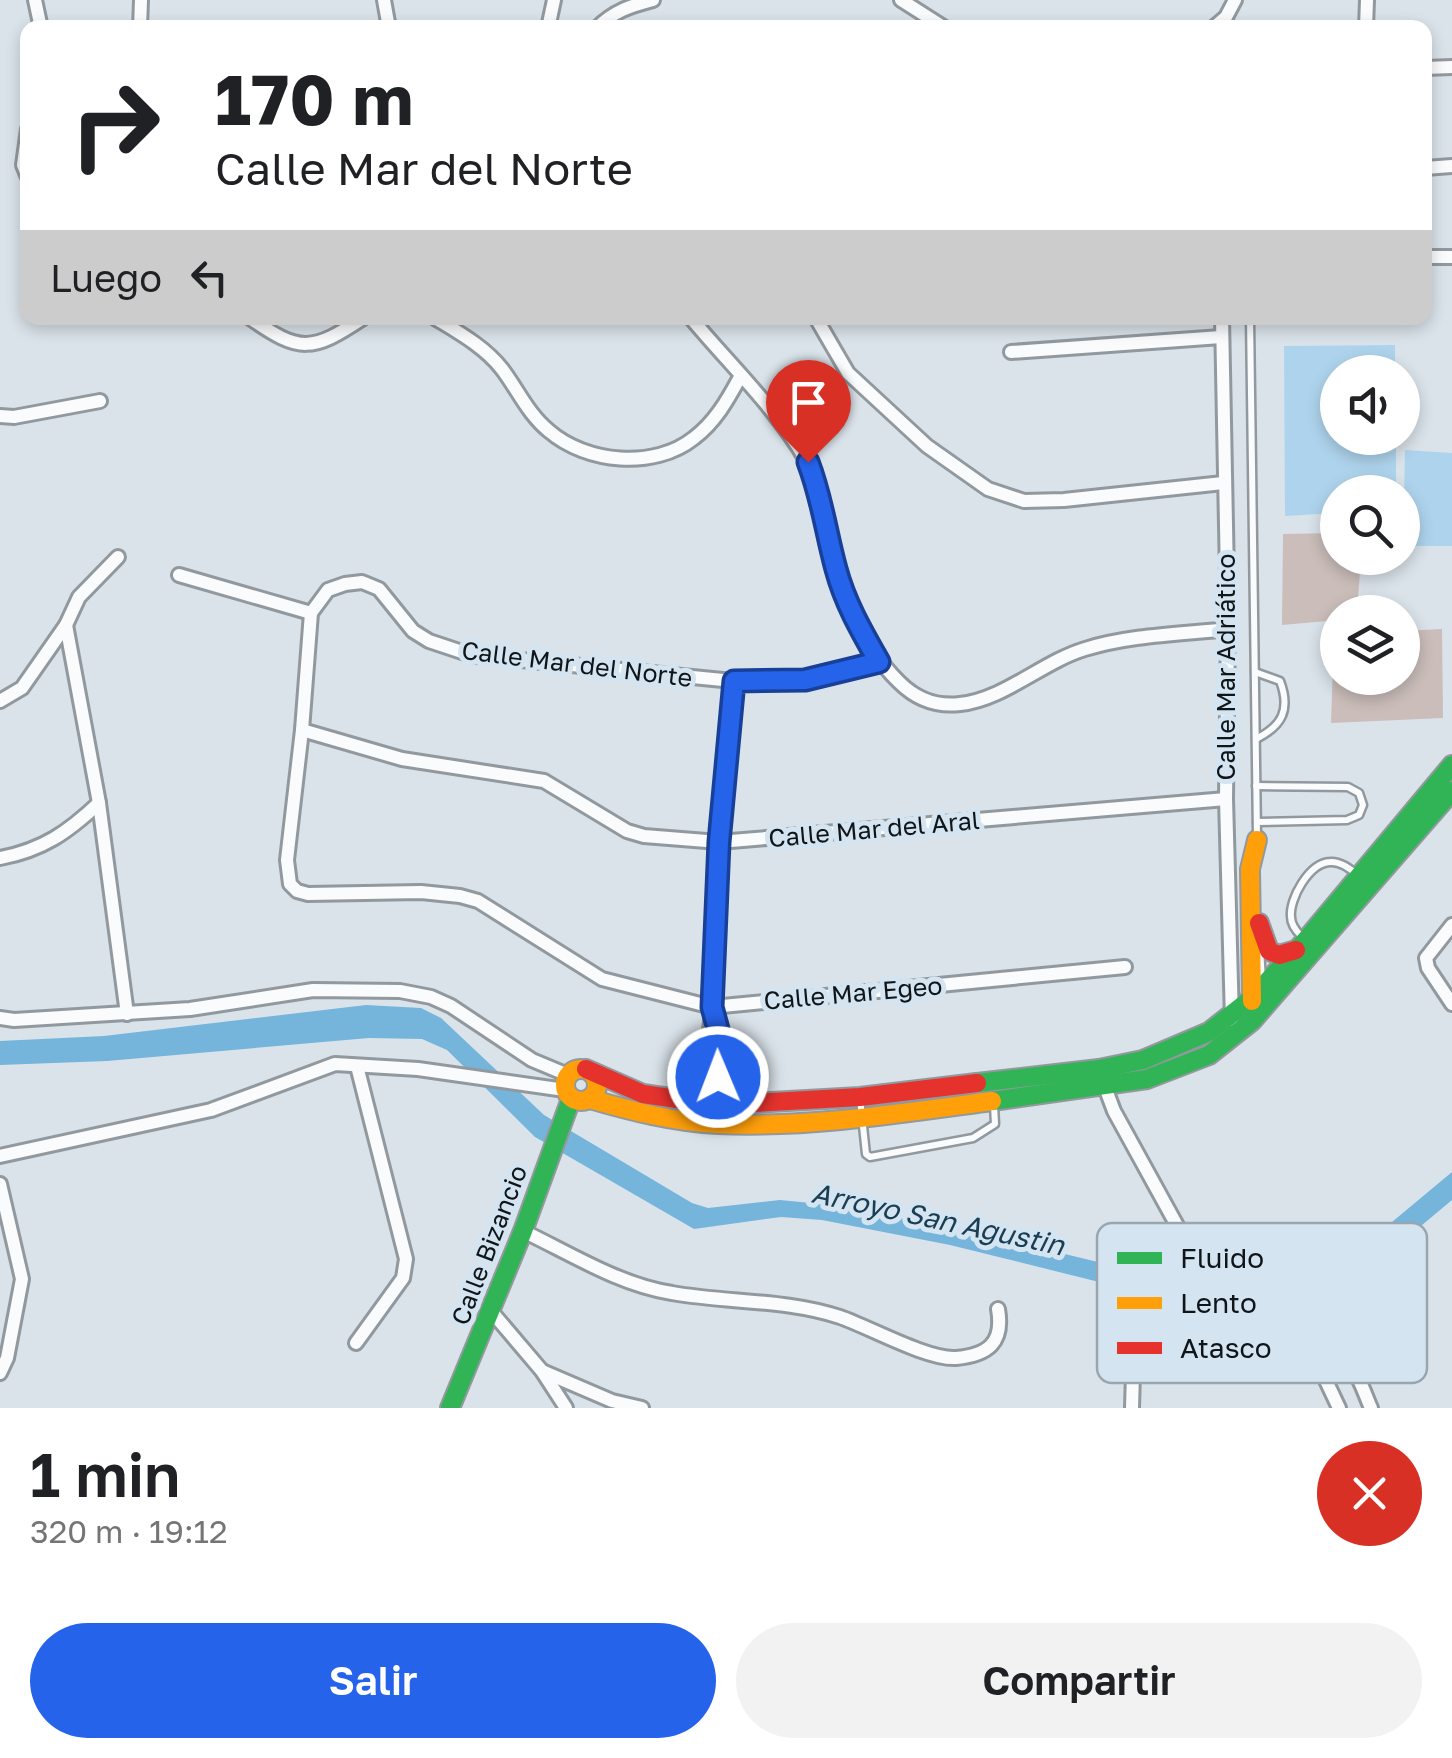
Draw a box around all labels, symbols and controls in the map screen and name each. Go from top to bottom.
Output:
text: 170 m [215,56,413,140]
icon: right [50,60,180,190]
text: Calle Mar del Norte [215,141,633,195]
icon: left [182,250,237,305]
text: Luego [50,255,162,300]
map controls [1320,355,1420,695]
button: sound [1320,355,1420,455]
pin [766,360,851,463]
icon: arrive [781,375,836,430]
button: search [1320,475,1420,575]
street label: Calle Mar Adriático [1210,554,1241,780]
button: layers [1320,595,1420,695]
street label: Calle Mar del Norte [460,634,694,693]
street label: Calle Mar del Aral [767,804,981,853]
street label: Calle Mar Egeo [762,969,944,1016]
position arrow [666,1025,770,1129]
street label: Calle Bizancio [444,1161,533,1329]
water label: Arroyo San Agustin [809,1176,1069,1262]
legend [1097,1223,1427,1383]
text: Fluido [1180,1241,1264,1274]
text: Lento [1180,1286,1257,1319]
text: Atasco [1180,1331,1272,1364]
text: 1 min [30,1438,180,1510]
button: close [1317,1441,1422,1546]
text: 320 m · 19:12 [30,1512,228,1550]
button: Salir [30,1623,716,1738]
button: Compartir [736,1623,1422,1738]

